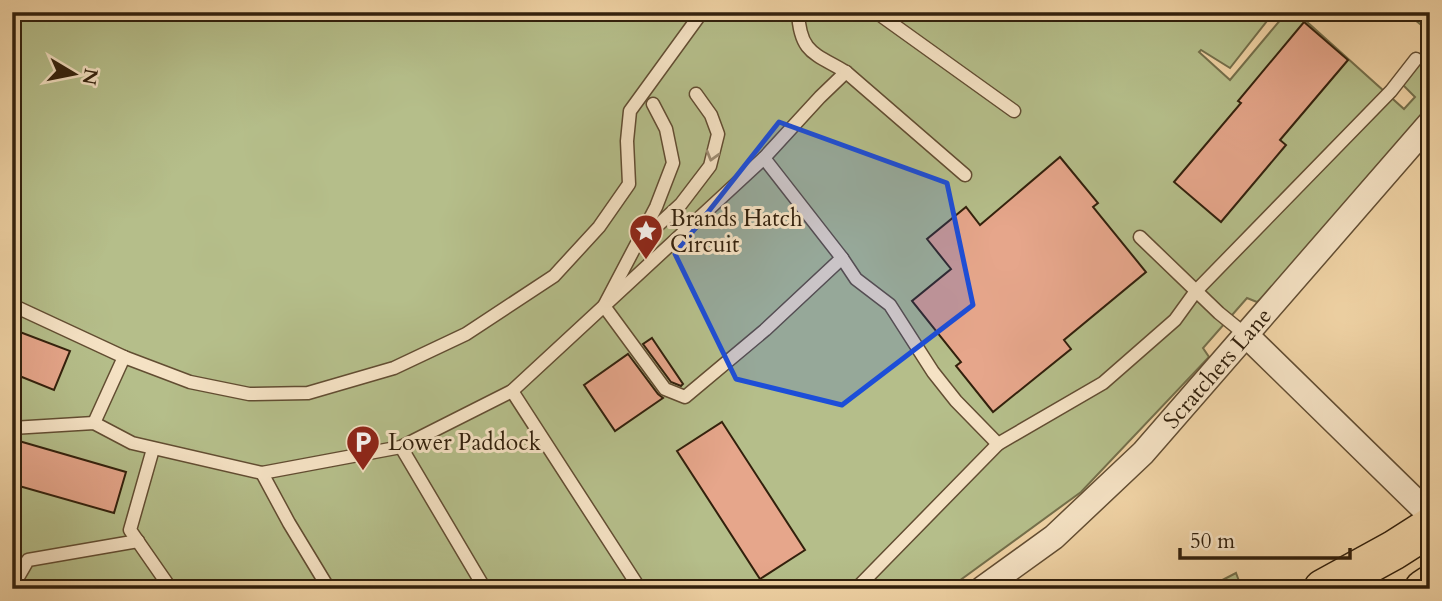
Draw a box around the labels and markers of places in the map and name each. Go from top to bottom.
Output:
place label: Brands Hatch Circuit [670,203,803,260]
place icon: Brands Hatch Circuit [627,212,665,261]
parking icon: Lower Paddock [344,423,382,472]
place label: Lower Paddock [388,427,542,458]

